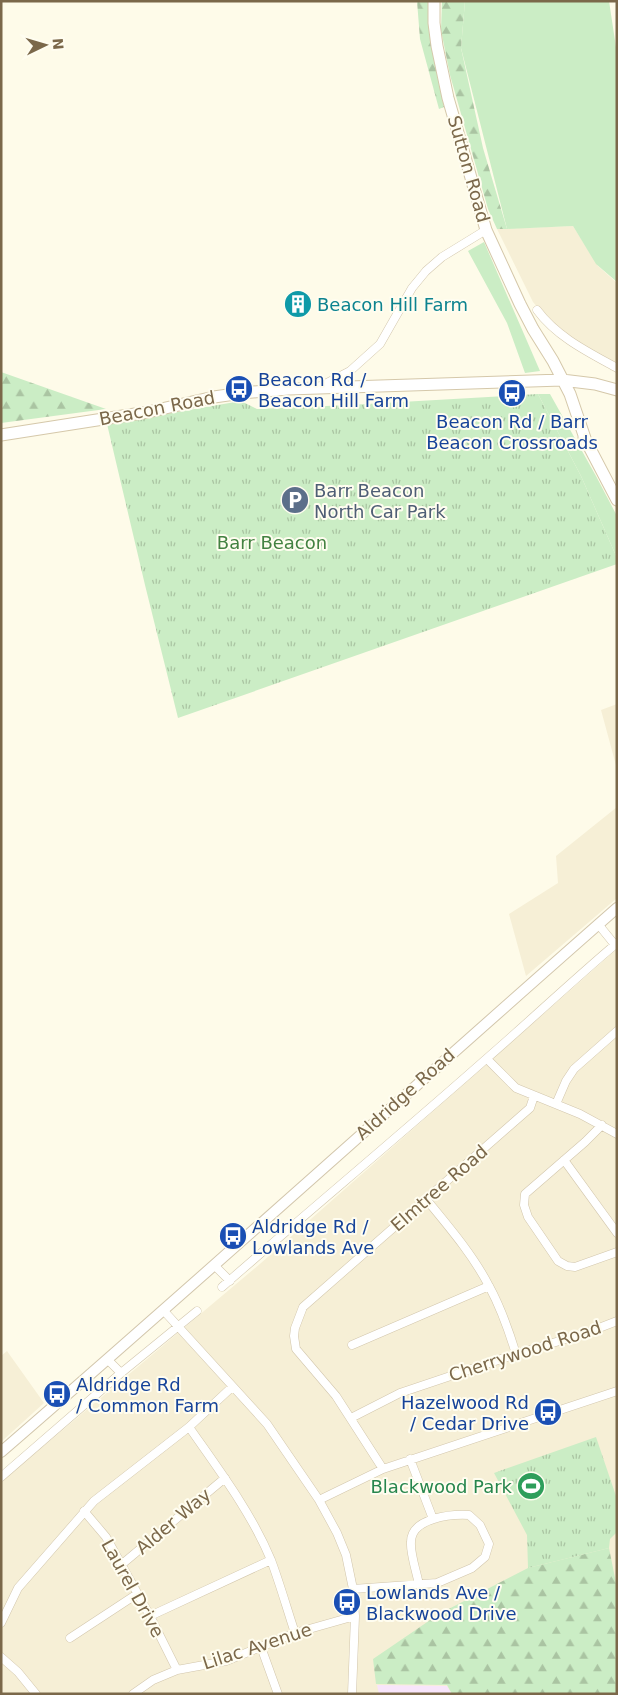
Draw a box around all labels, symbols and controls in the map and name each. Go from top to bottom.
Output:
north arrow [20,20,70,70]
text: N [49,37,66,50]
street label: Sutton Road [444,113,494,225]
building icon: Beacon Hill Farm [283,289,313,319]
place label: Beacon Hill Farm [317,294,468,315]
place label: Beacon Rd / Beacon Hill Farm [258,369,409,411]
bus stop icon: Beacon Rd / Beacon Hill Farm [224,374,254,404]
bus stop icon: Beacon Rd / Barr Beacon Crossroads [497,378,527,408]
street label: Beacon Road [97,386,217,430]
place label: Beacon Rd / Barr Beacon Crossroads [426,411,598,453]
place label: Barr Beacon North Car Park [314,480,446,522]
parking icon: Barr Beacon North Car Park [280,485,310,515]
park label: Barr Beacon [217,532,327,553]
street label: Aldridge Road [351,1044,459,1144]
street label: Elmtree Road [386,1140,492,1236]
place label: Aldridge Rd / Lowlands Ave [252,1216,374,1258]
bus stop icon: Aldridge Rd / Lowlands Ave [218,1221,248,1251]
street label: Cherrywood Road [446,1316,604,1386]
place label: Aldridge Rd / Common Farm [76,1374,219,1416]
bus stop icon: Aldridge Rd / Common Farm [42,1379,72,1409]
place label: Hazelwood Rd / Cedar Drive [401,1392,529,1434]
bus stop icon: Hazelwood Rd / Cedar Drive [533,1397,563,1427]
sports icon: Blackwood Park [516,1471,546,1501]
place label: Blackwood Park [371,1476,513,1497]
street label: Alder Way [131,1483,215,1558]
street label: Laurel Drive [97,1535,169,1641]
place label: Lowlands Ave / Blackwood Drive [366,1582,517,1624]
bus stop icon: Lowlands Ave / Blackwood Drive [332,1587,362,1617]
street label: Lilac Avenue [200,1618,314,1674]

